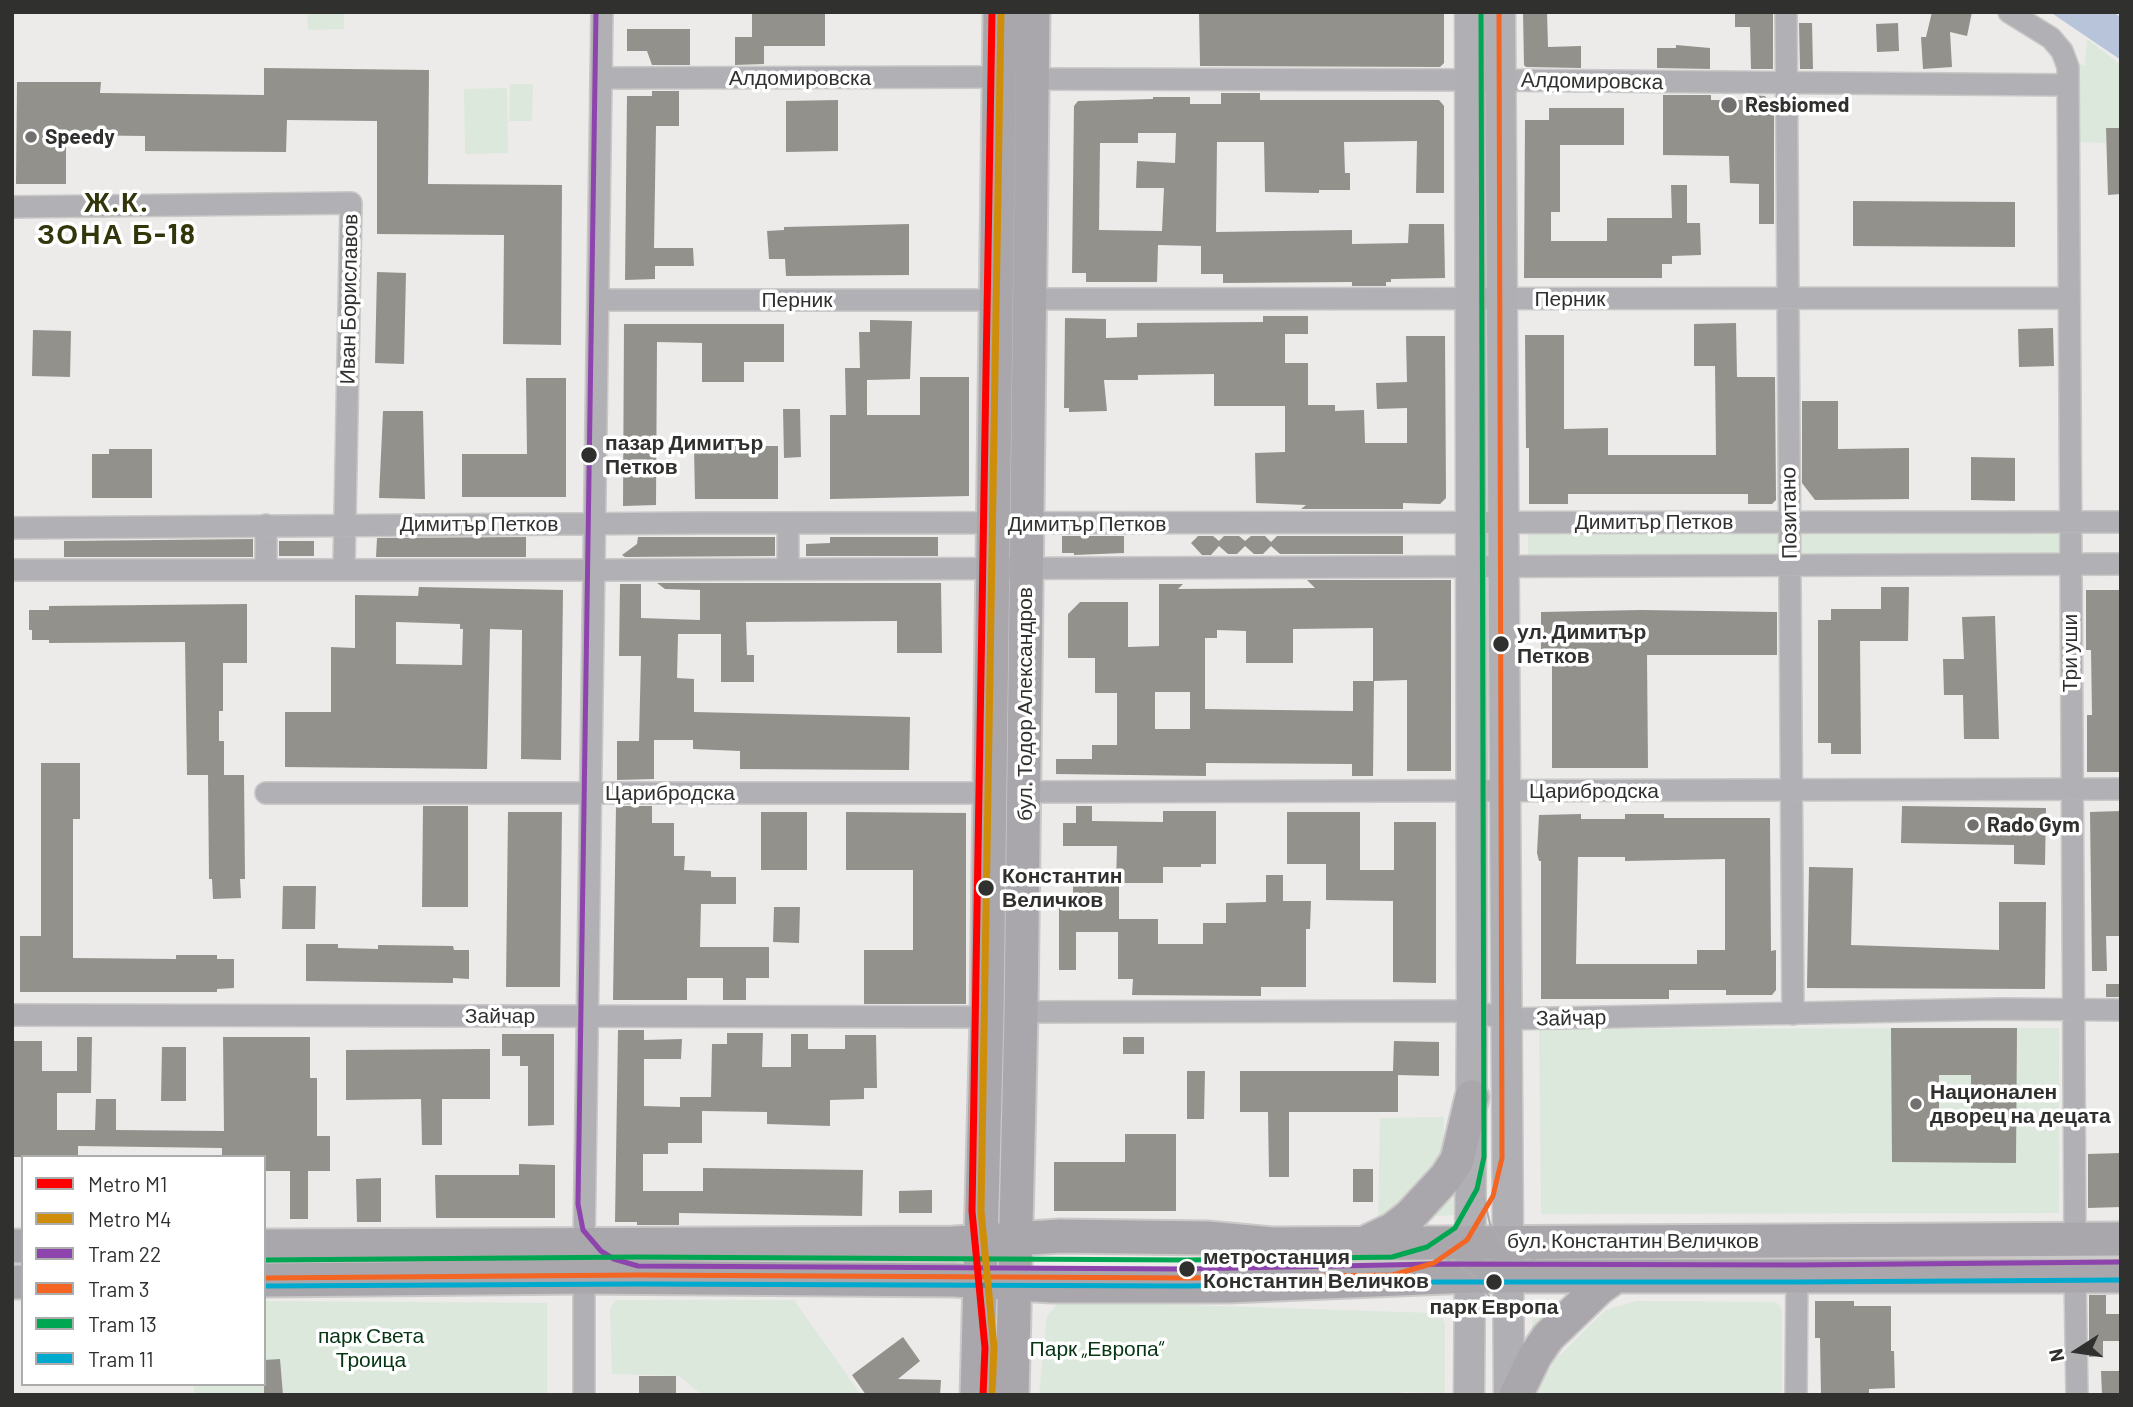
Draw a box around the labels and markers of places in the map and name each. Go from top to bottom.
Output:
place label: Resbiomed [1745,92,1849,118]
marker: Resbiomed [1719,95,1739,115]
place label: Speedy [45,124,115,150]
marker: Speedy [23,129,39,145]
place label: пазар Димитър Петков [605,430,763,480]
marker: пазар Димитър Петков [579,445,599,465]
place label: ул. Димитър Петков [1517,619,1646,669]
marker: ул. Димитър Петков [1491,634,1511,654]
place label: Rado Gym [1987,812,2080,838]
marker: Rado Gym [1965,817,1981,833]
place label: Константин Величков [1002,863,1123,913]
marker: Константин Величков [976,878,996,898]
place label: Национален дворец на децата [1930,1079,2111,1129]
marker: Национален дворец на децата [1908,1096,1924,1112]
place label: метростанция Константин Величков [1203,1244,1429,1294]
marker: метростанция Константин Величков [1177,1259,1197,1279]
marker: парк Европа [1484,1272,1504,1292]
place label: парк Европа [1430,1294,1558,1320]

